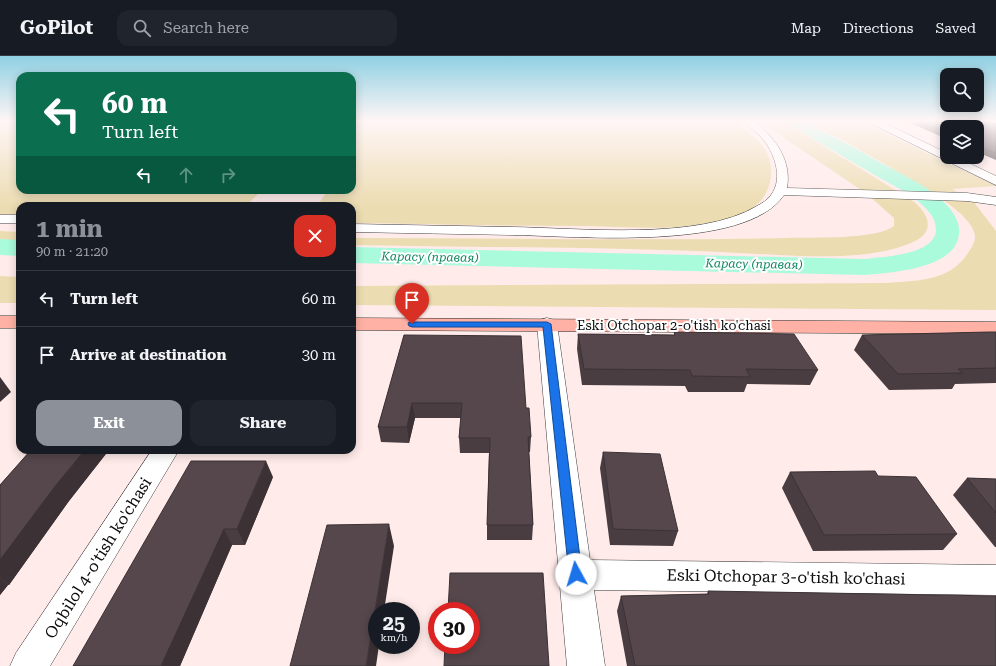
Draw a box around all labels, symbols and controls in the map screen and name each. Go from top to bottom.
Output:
search box [117,10,397,46]
text: GoPilot [20,16,93,39]
icon: search [131,17,153,39]
text: Search here [163,19,249,37]
text: Map [791,20,821,36]
text: Directions [843,20,913,36]
text: Saved [935,20,976,36]
map controls [940,68,984,164]
button: search [940,68,984,112]
text: 60 m [102,87,167,120]
icon: left [36,88,88,140]
button: layers [940,120,984,164]
text: Turn left [102,121,178,142]
icon: left [133,164,155,186]
icon: ahead [175,164,197,186]
icon: right [217,164,239,186]
text: 1 min [36,215,103,243]
button: close [294,215,336,257]
text: 90 m · 21:20 [36,244,108,259]
water label: Карасу (правая) [380,249,479,265]
water label: Карасу (правая) [704,256,803,272]
pin [395,283,429,324]
icon: left [36,288,58,310]
icon: arrive [401,289,423,311]
text: Turn left [70,290,138,308]
text: 60 m [302,290,336,308]
street label: Eski Otchopar 2-o'tish ko'chasi [577,318,771,333]
icon: arrive [36,344,58,366]
text: Arrive at destination [70,346,226,364]
text: 30 m [302,346,336,364]
button: Exit [36,400,182,446]
button: Share [190,400,336,446]
street label: Oqbilol 4-o'tish ko'chasi [41,474,155,642]
position arrow [555,553,597,595]
street label: Eski Otchopar 3-o'tish ko'chasi [666,565,906,589]
speed limit sign: 30 [428,602,480,654]
text: 25 [383,611,405,635]
text: km/h [381,632,407,643]

